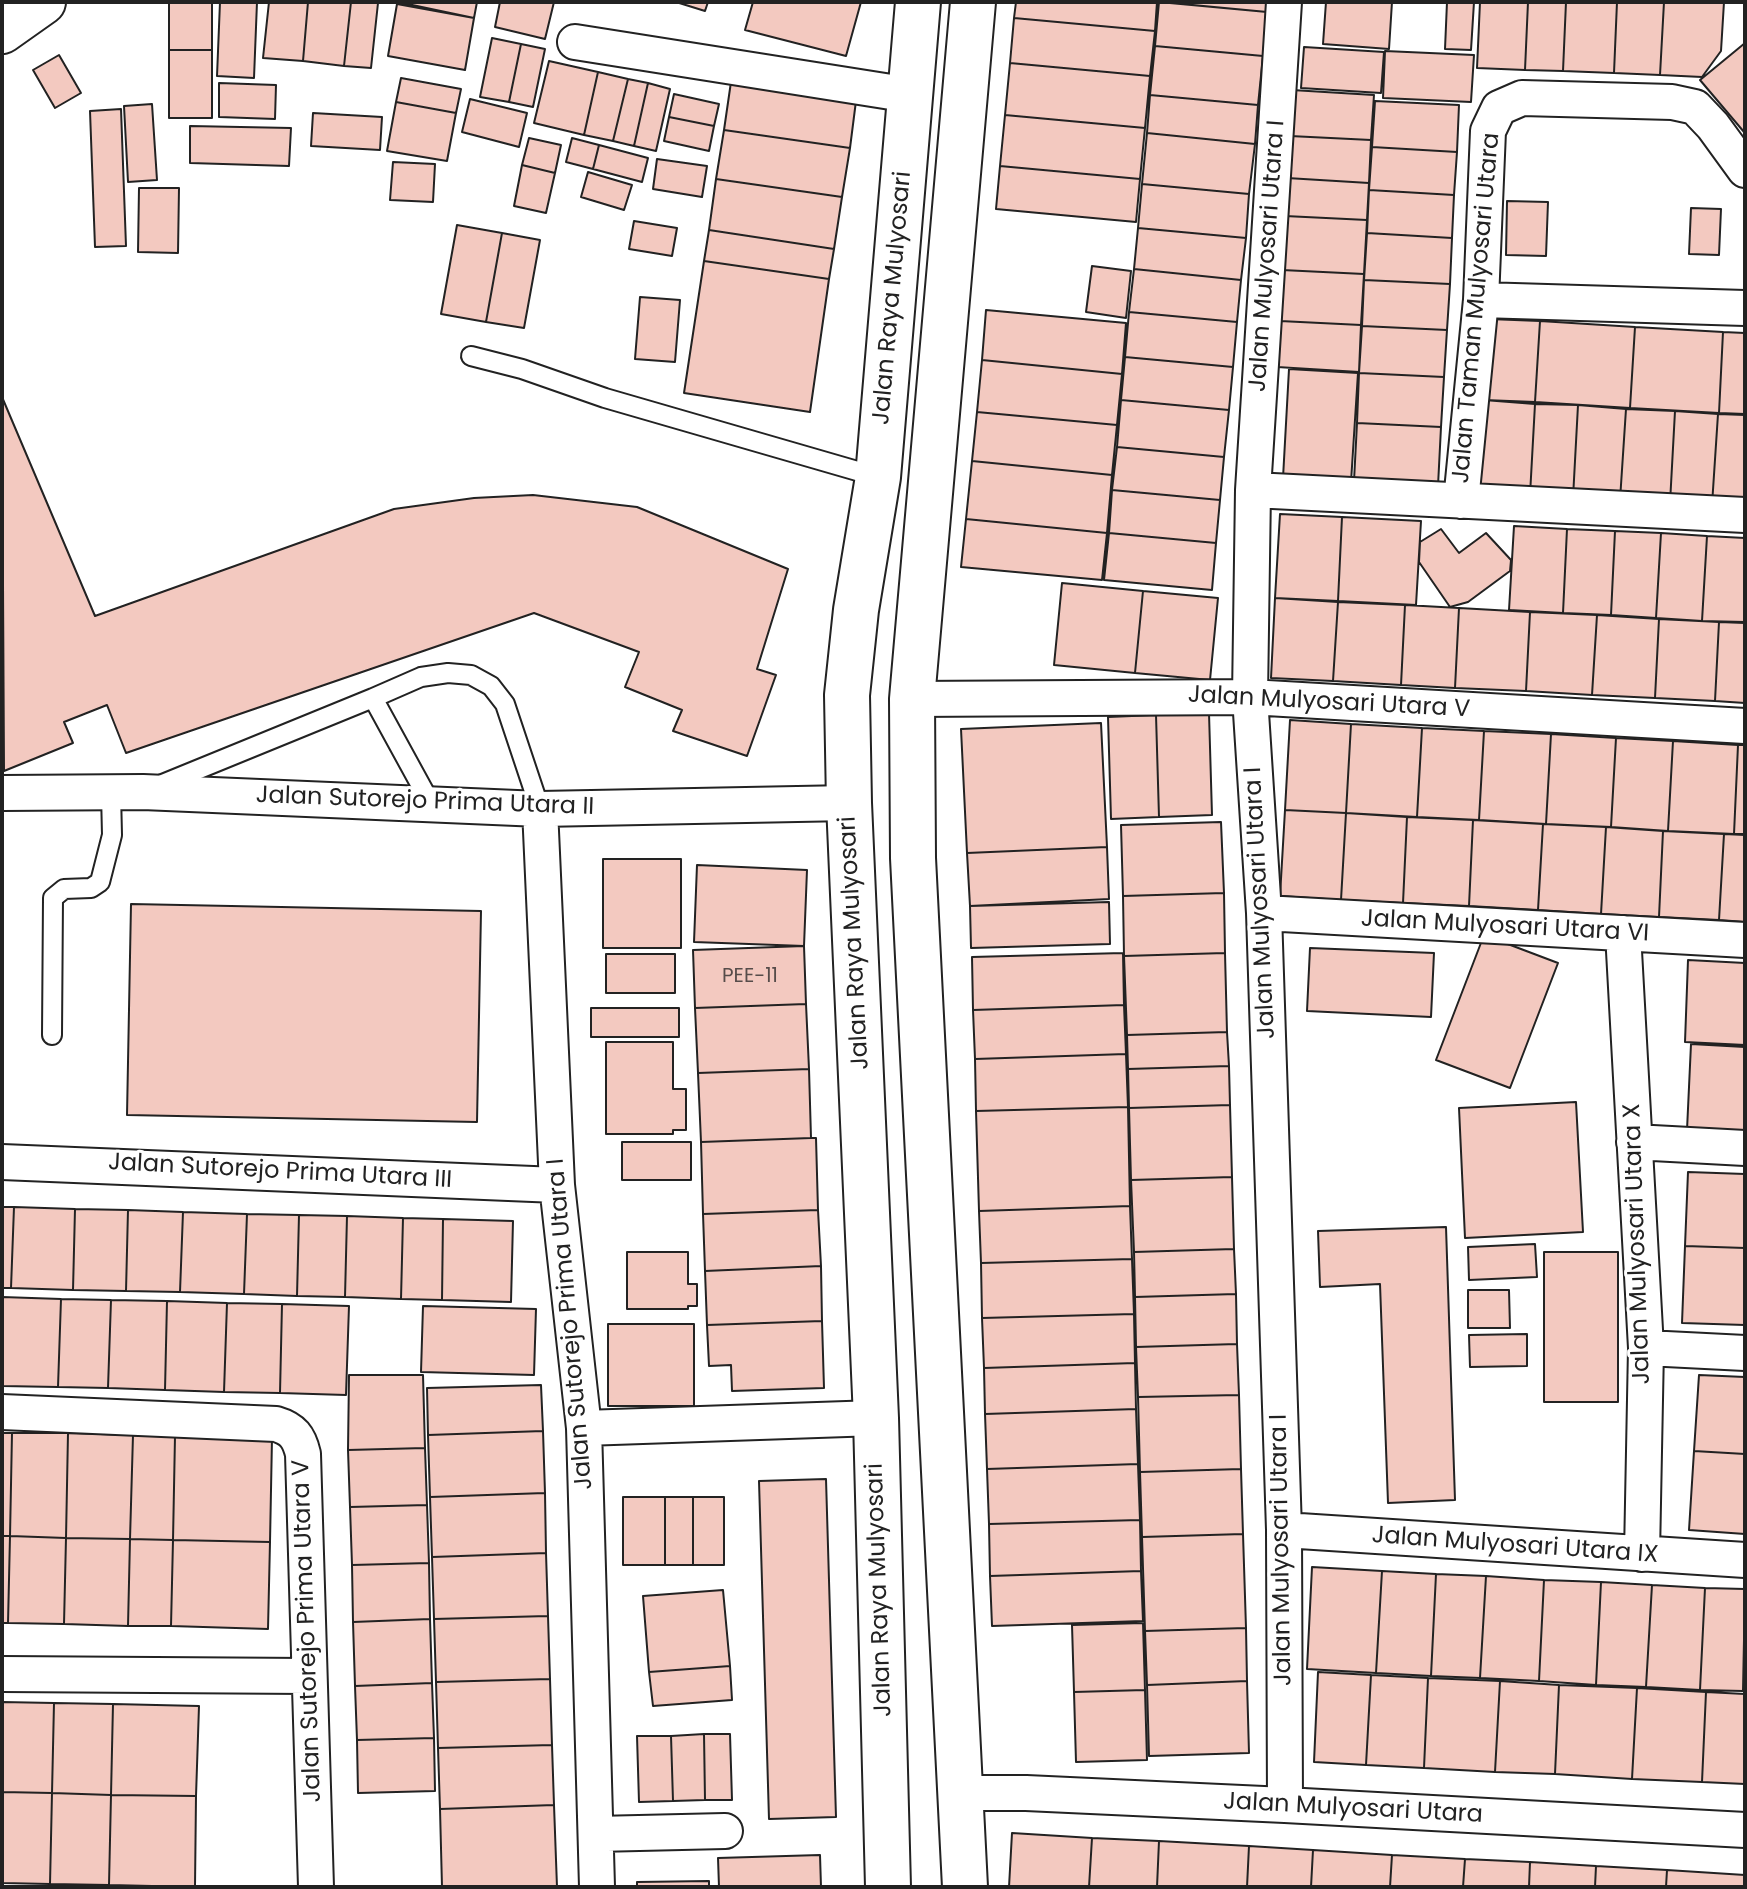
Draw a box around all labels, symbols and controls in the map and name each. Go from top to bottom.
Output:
street label: Jalan Mulyosari Utara I [1244,119,1292,393]
street label: Jalan Taman Mulyosari Utara [1447,131,1507,485]
street label: Jalan Raya Mulyosari [868,170,918,426]
street label: Jalan Mulyosari Utara V [1187,681,1471,725]
street label: Jalan Mulyosari Utara I [1239,766,1283,1040]
street label: Jalan Sutorejo Prima Utara II [255,782,595,822]
street label: Jalan Raya Mulyosari [834,815,876,1071]
street label: Jalan Mulyosari Utara VI [1360,905,1650,949]
house number: PEE-11 [722,965,778,989]
street label: Jalan Mulyosari Utara X [1619,1103,1657,1385]
street label: Jalan Sutorejo Prima Utara III [107,1149,453,1195]
street label: Jalan Sutorejo Prima Utara I [542,1157,600,1491]
street label: Jalan Mulyosari Utara I [1265,1414,1299,1686]
street label: Jalan Sutorejo Prima Utara V [288,1459,328,1803]
street label: Jalan Raya Mulyosari [861,1462,899,1718]
street label: Jalan Mulyosari Utara IX [1371,1522,1659,1570]
street label: Jalan Mulyosari Utara [1222,1788,1484,1830]

